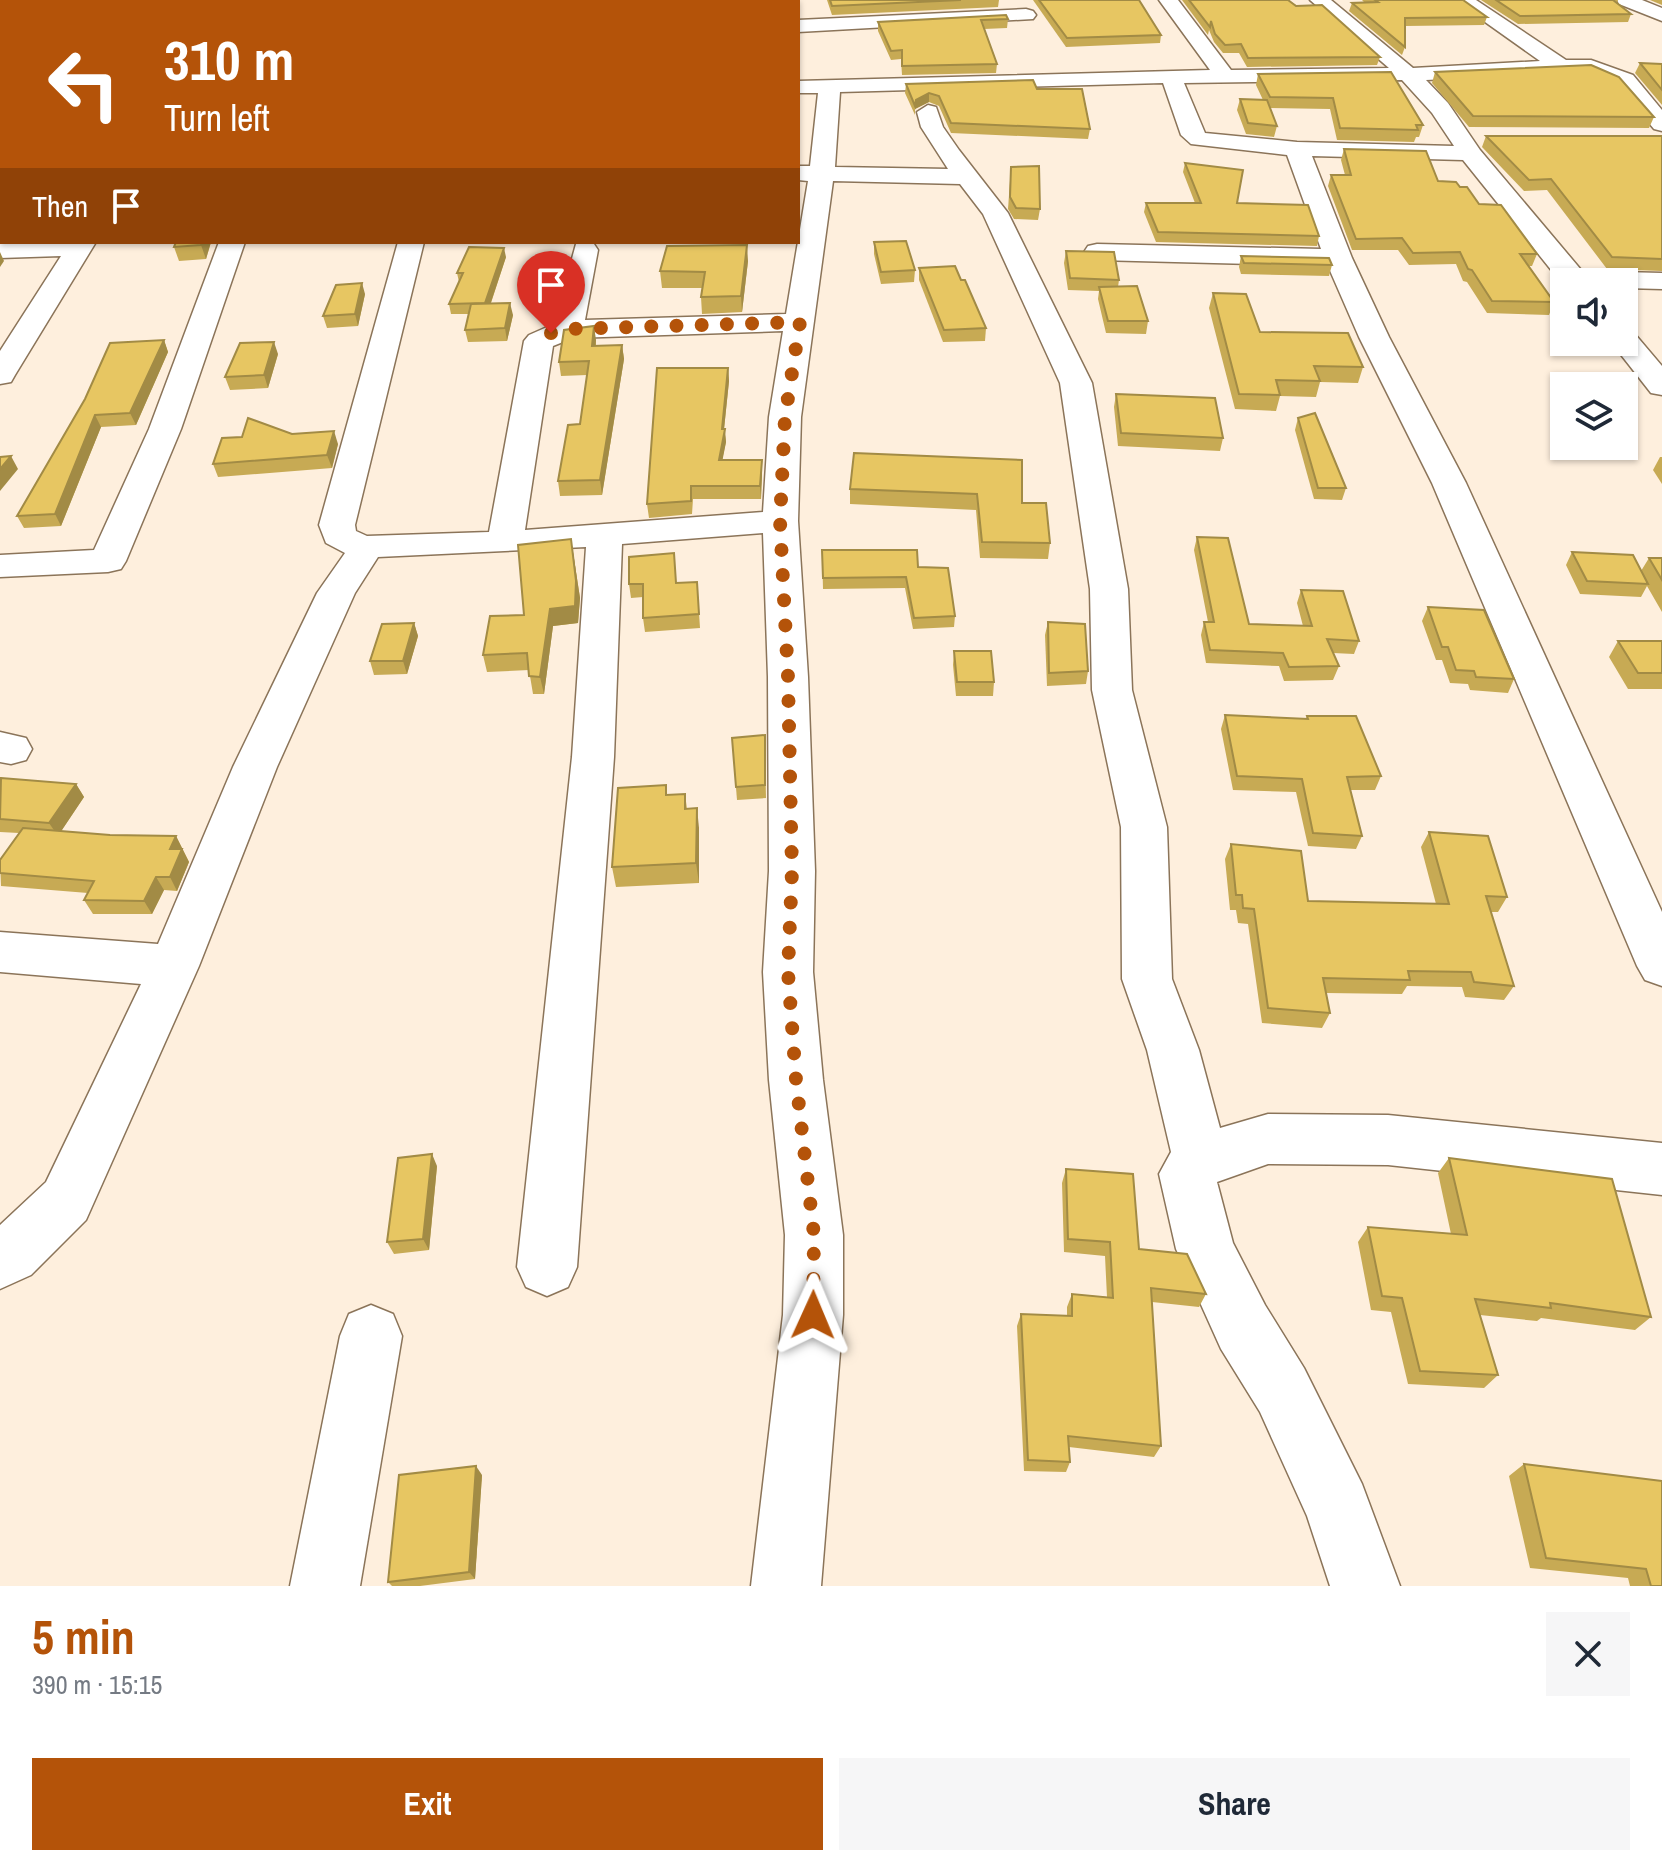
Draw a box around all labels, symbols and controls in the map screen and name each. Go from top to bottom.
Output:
text: 310 m [164,22,294,97]
icon: left [32,32,136,136]
text: Turn left [164,94,270,142]
icon: arrive [104,184,148,228]
text: Then [32,186,88,226]
pin [517,251,585,333]
icon: arrive [529,263,573,307]
map controls [1550,268,1638,460]
button: sound [1550,268,1638,356]
button: layers [1550,372,1638,460]
position arrow [771,1273,855,1357]
text: 5 min [32,1604,135,1669]
button: close [1546,1612,1630,1696]
text: 390 m · 15:15 [32,1667,162,1702]
button: Exit [32,1758,823,1850]
button: Share [839,1758,1630,1850]

